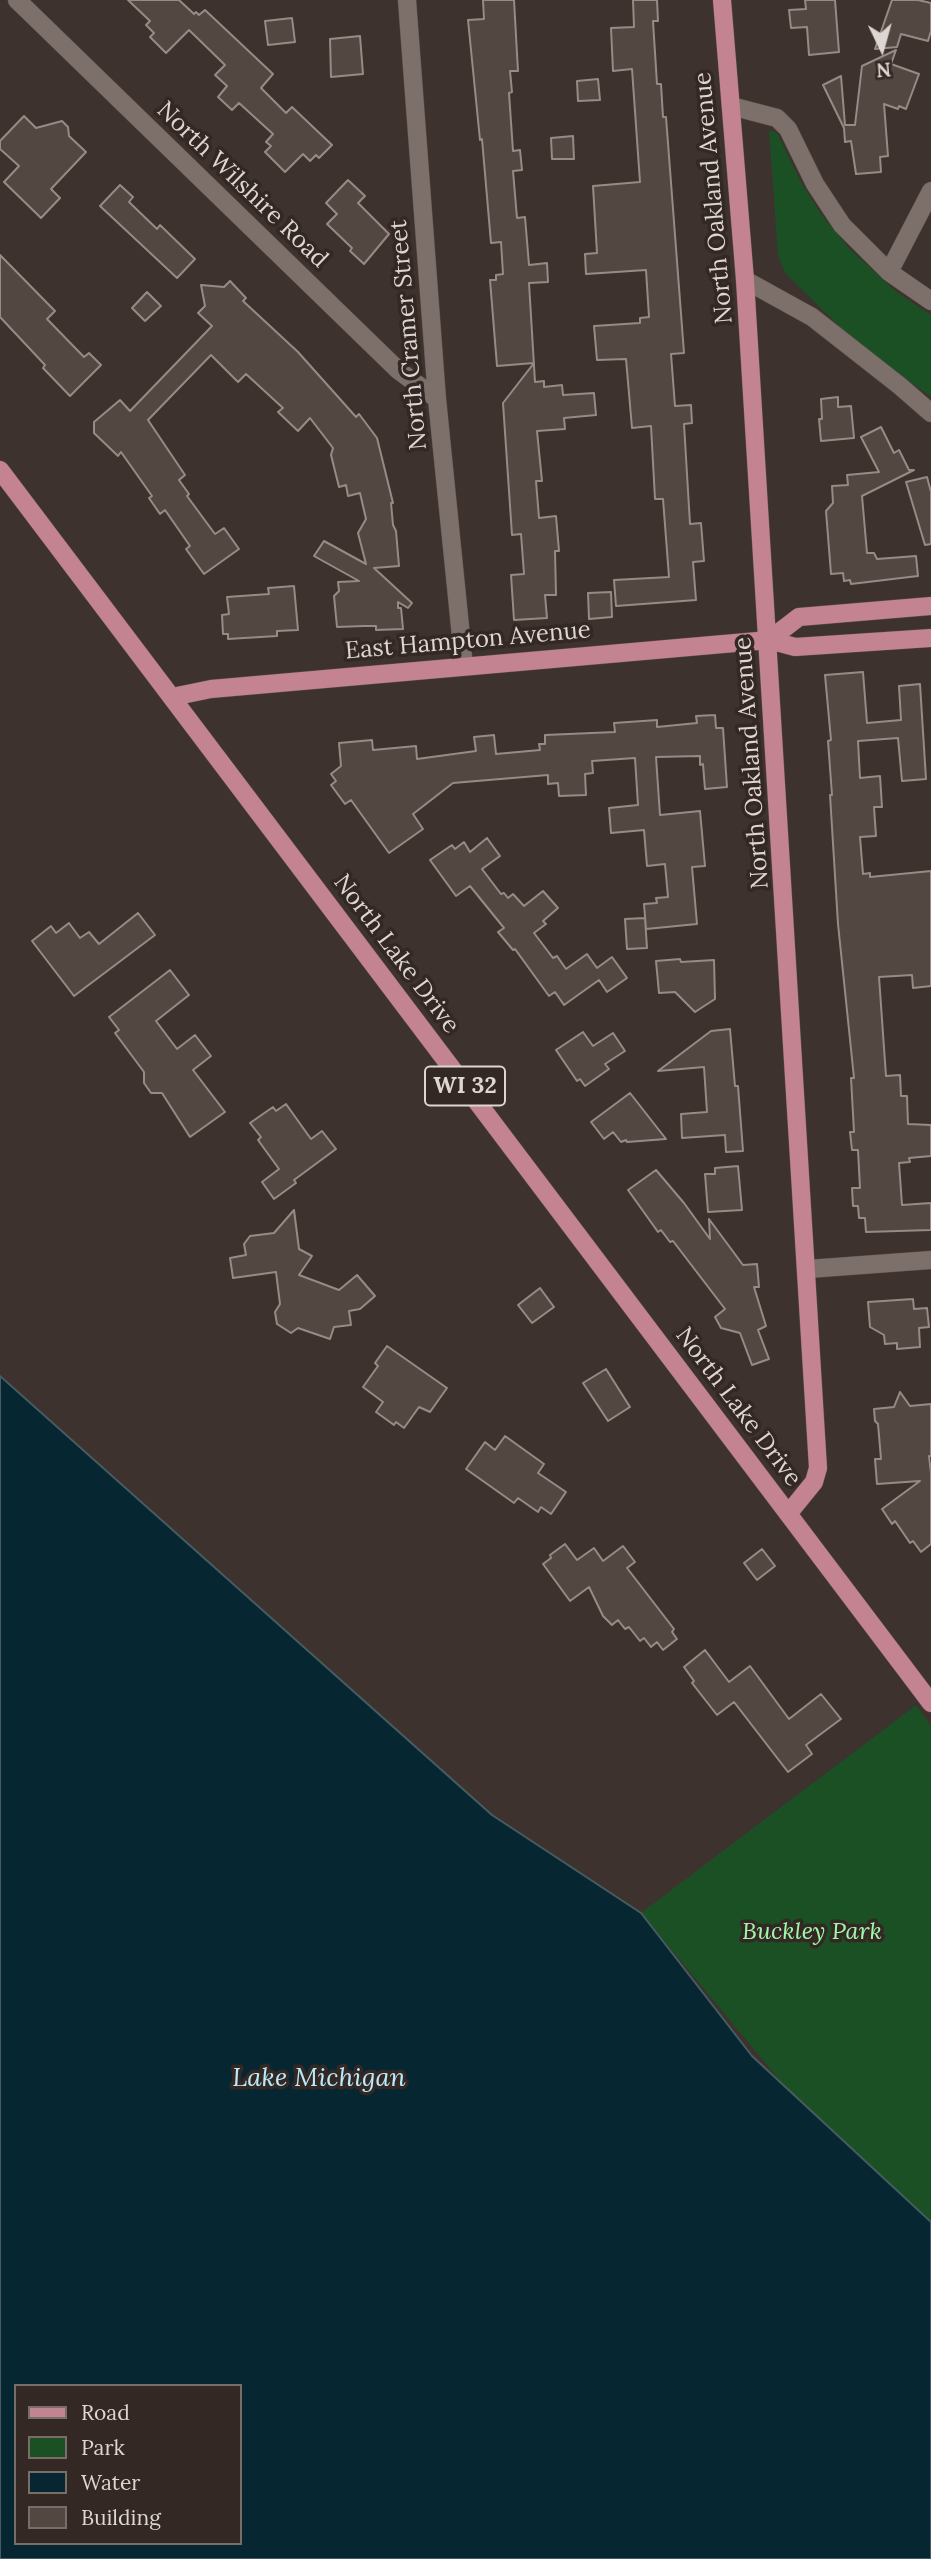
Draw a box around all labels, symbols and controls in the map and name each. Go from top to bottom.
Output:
north arrow [847,14,917,84]
text: N [875,57,892,83]
street label: North Oakland Avenue [689,71,739,325]
street label: North Wilshire Road [150,96,334,274]
street label: North Cramer Street [385,219,433,451]
street label: East Hampton Avenue [344,616,592,666]
street label: North Oakland Avenue [729,636,775,890]
street label: North Lake Drive [327,869,465,1039]
road number: WI 32 [425,1066,505,1106]
street label: North Lake Drive [669,1322,807,1492]
park label: Buckley Park [742,1918,882,1946]
water label: Lake Michigan [232,2063,406,2095]
legend [14,2384,242,2545]
text: Road [81,2399,130,2426]
text: Park [81,2434,125,2461]
text: Water [81,2469,140,2496]
text: Building [81,2504,161,2531]

